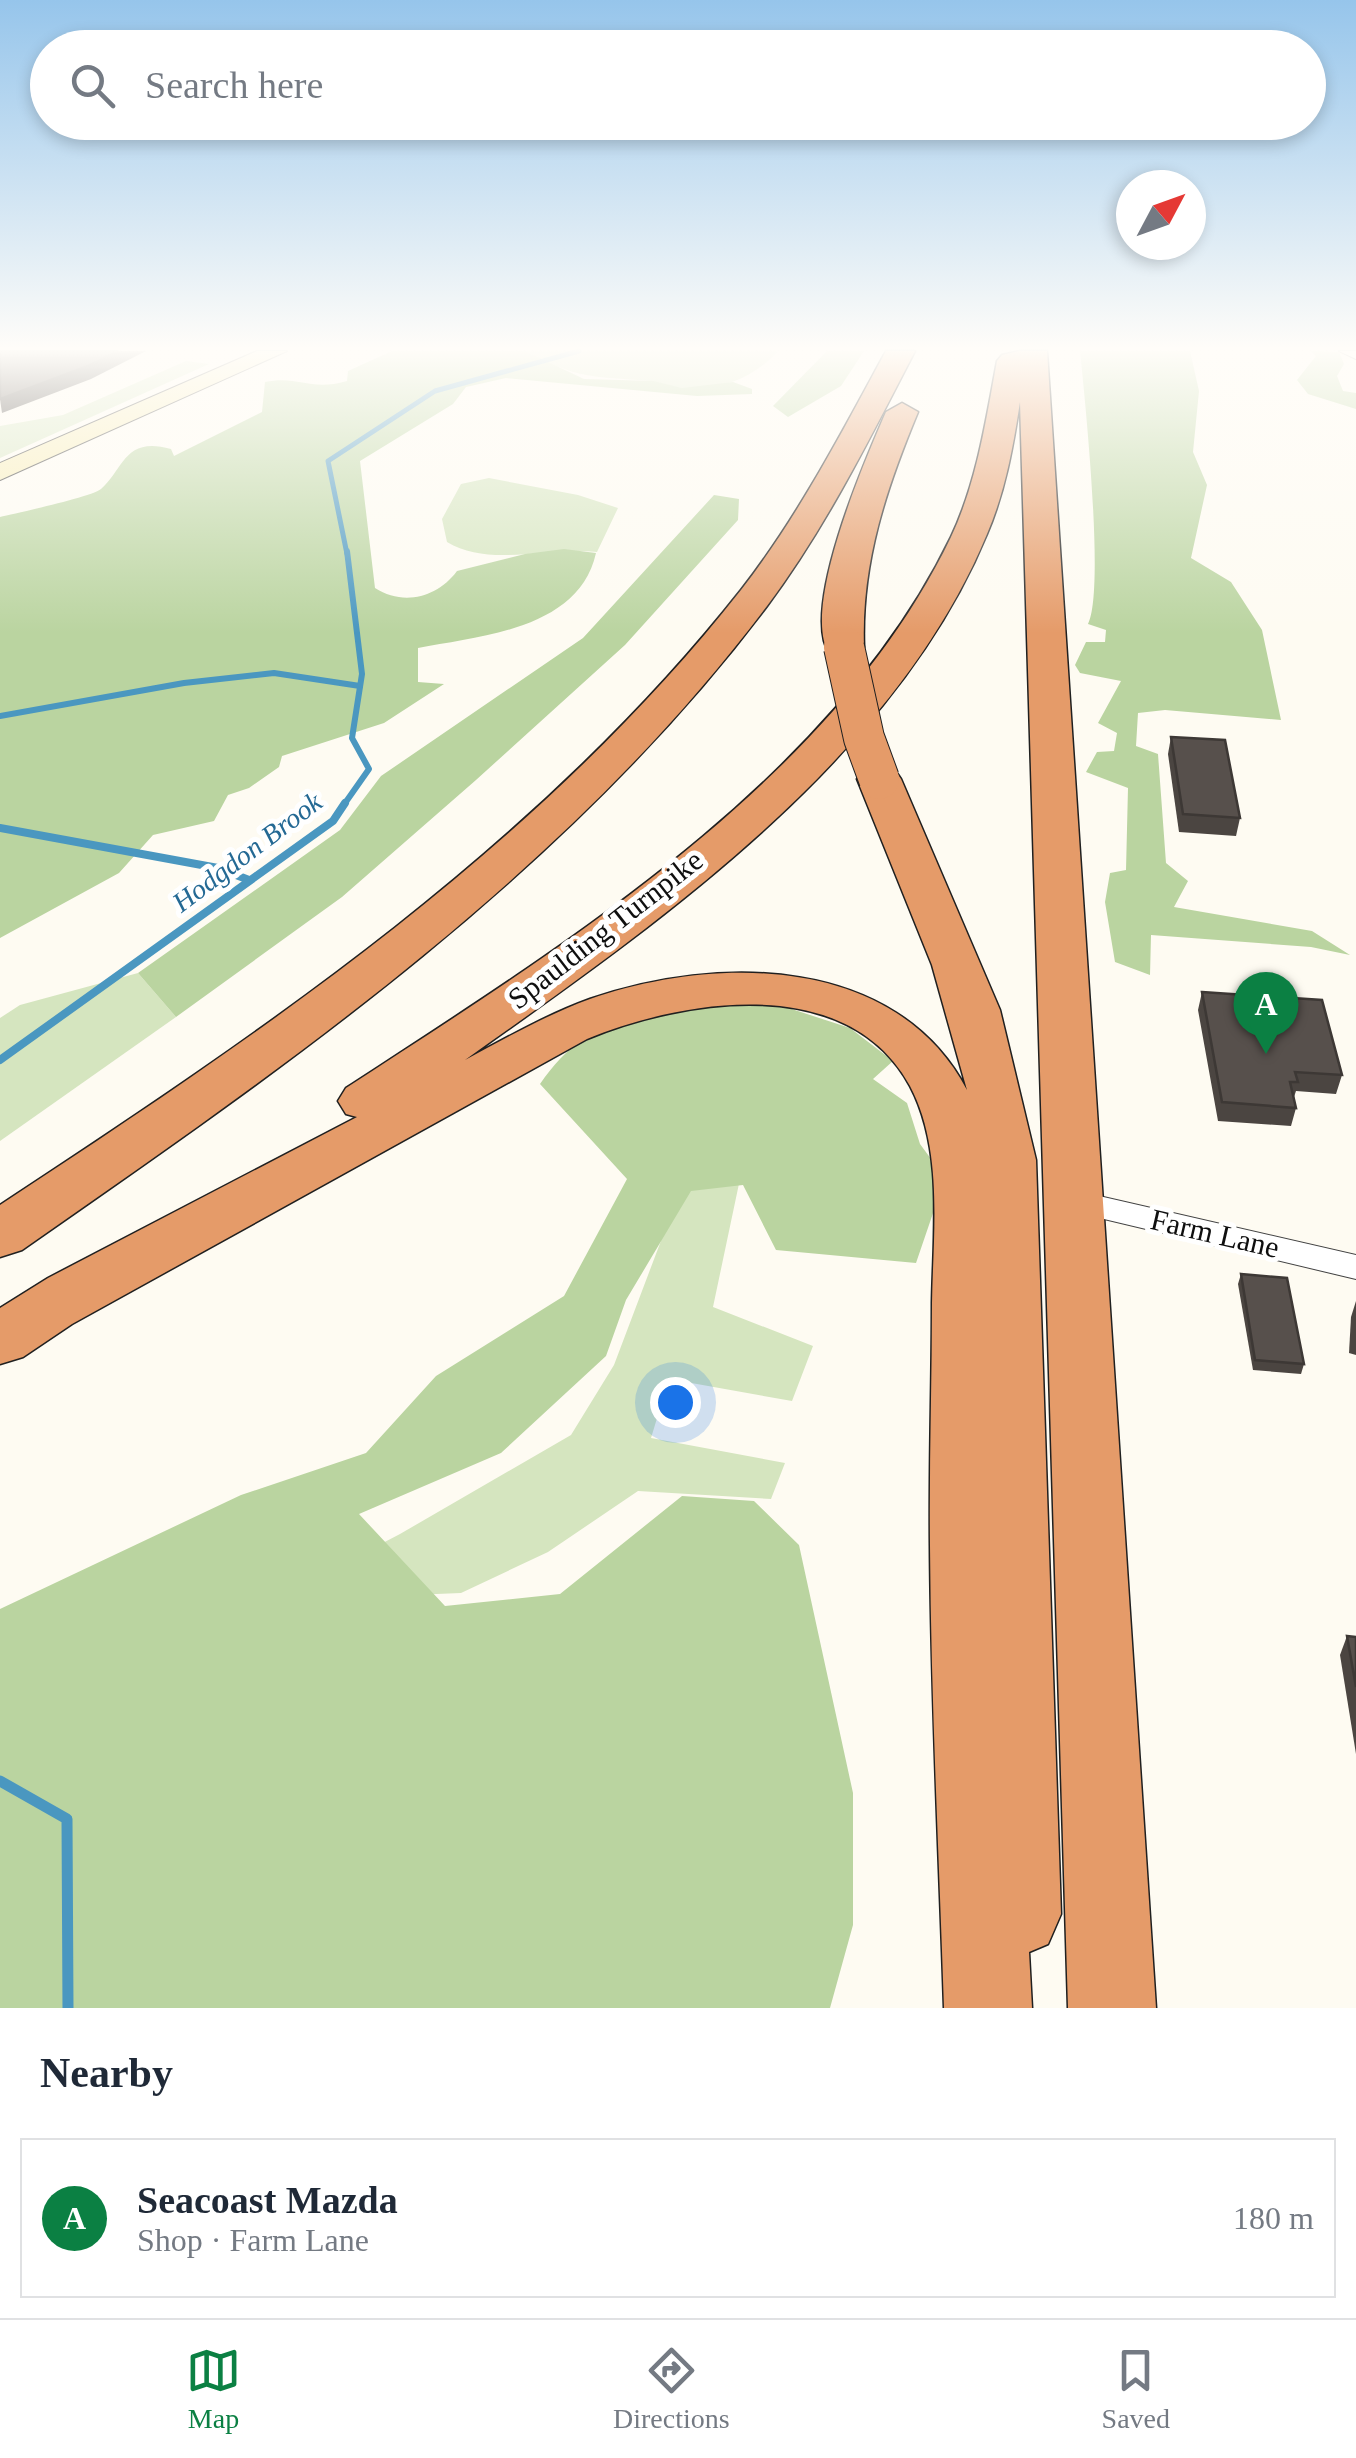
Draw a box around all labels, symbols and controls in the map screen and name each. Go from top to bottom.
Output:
search box [30,30,1326,140]
icon: search [65,58,120,113]
text: Search here [145,64,323,106]
north arrow [1116,170,1206,260]
water label: Hodgdon Brook [166,786,328,919]
street label: Spaulding Turnpike [501,843,709,1015]
pin: A [1234,972,1298,1054]
street label: Farm Lane [1148,1202,1282,1264]
your location [650,1377,701,1428]
text: Nearby [40,2050,173,2096]
text: Seacoast Mazda [137,2179,398,2221]
text: A [63,2200,86,2236]
text: 180 m [1233,2200,1314,2236]
text: Shop · Farm Lane [137,2222,369,2258]
tab: Map [186,2343,241,2435]
tab: Directions [613,2343,730,2435]
tab: Saved [1102,2343,1170,2435]

